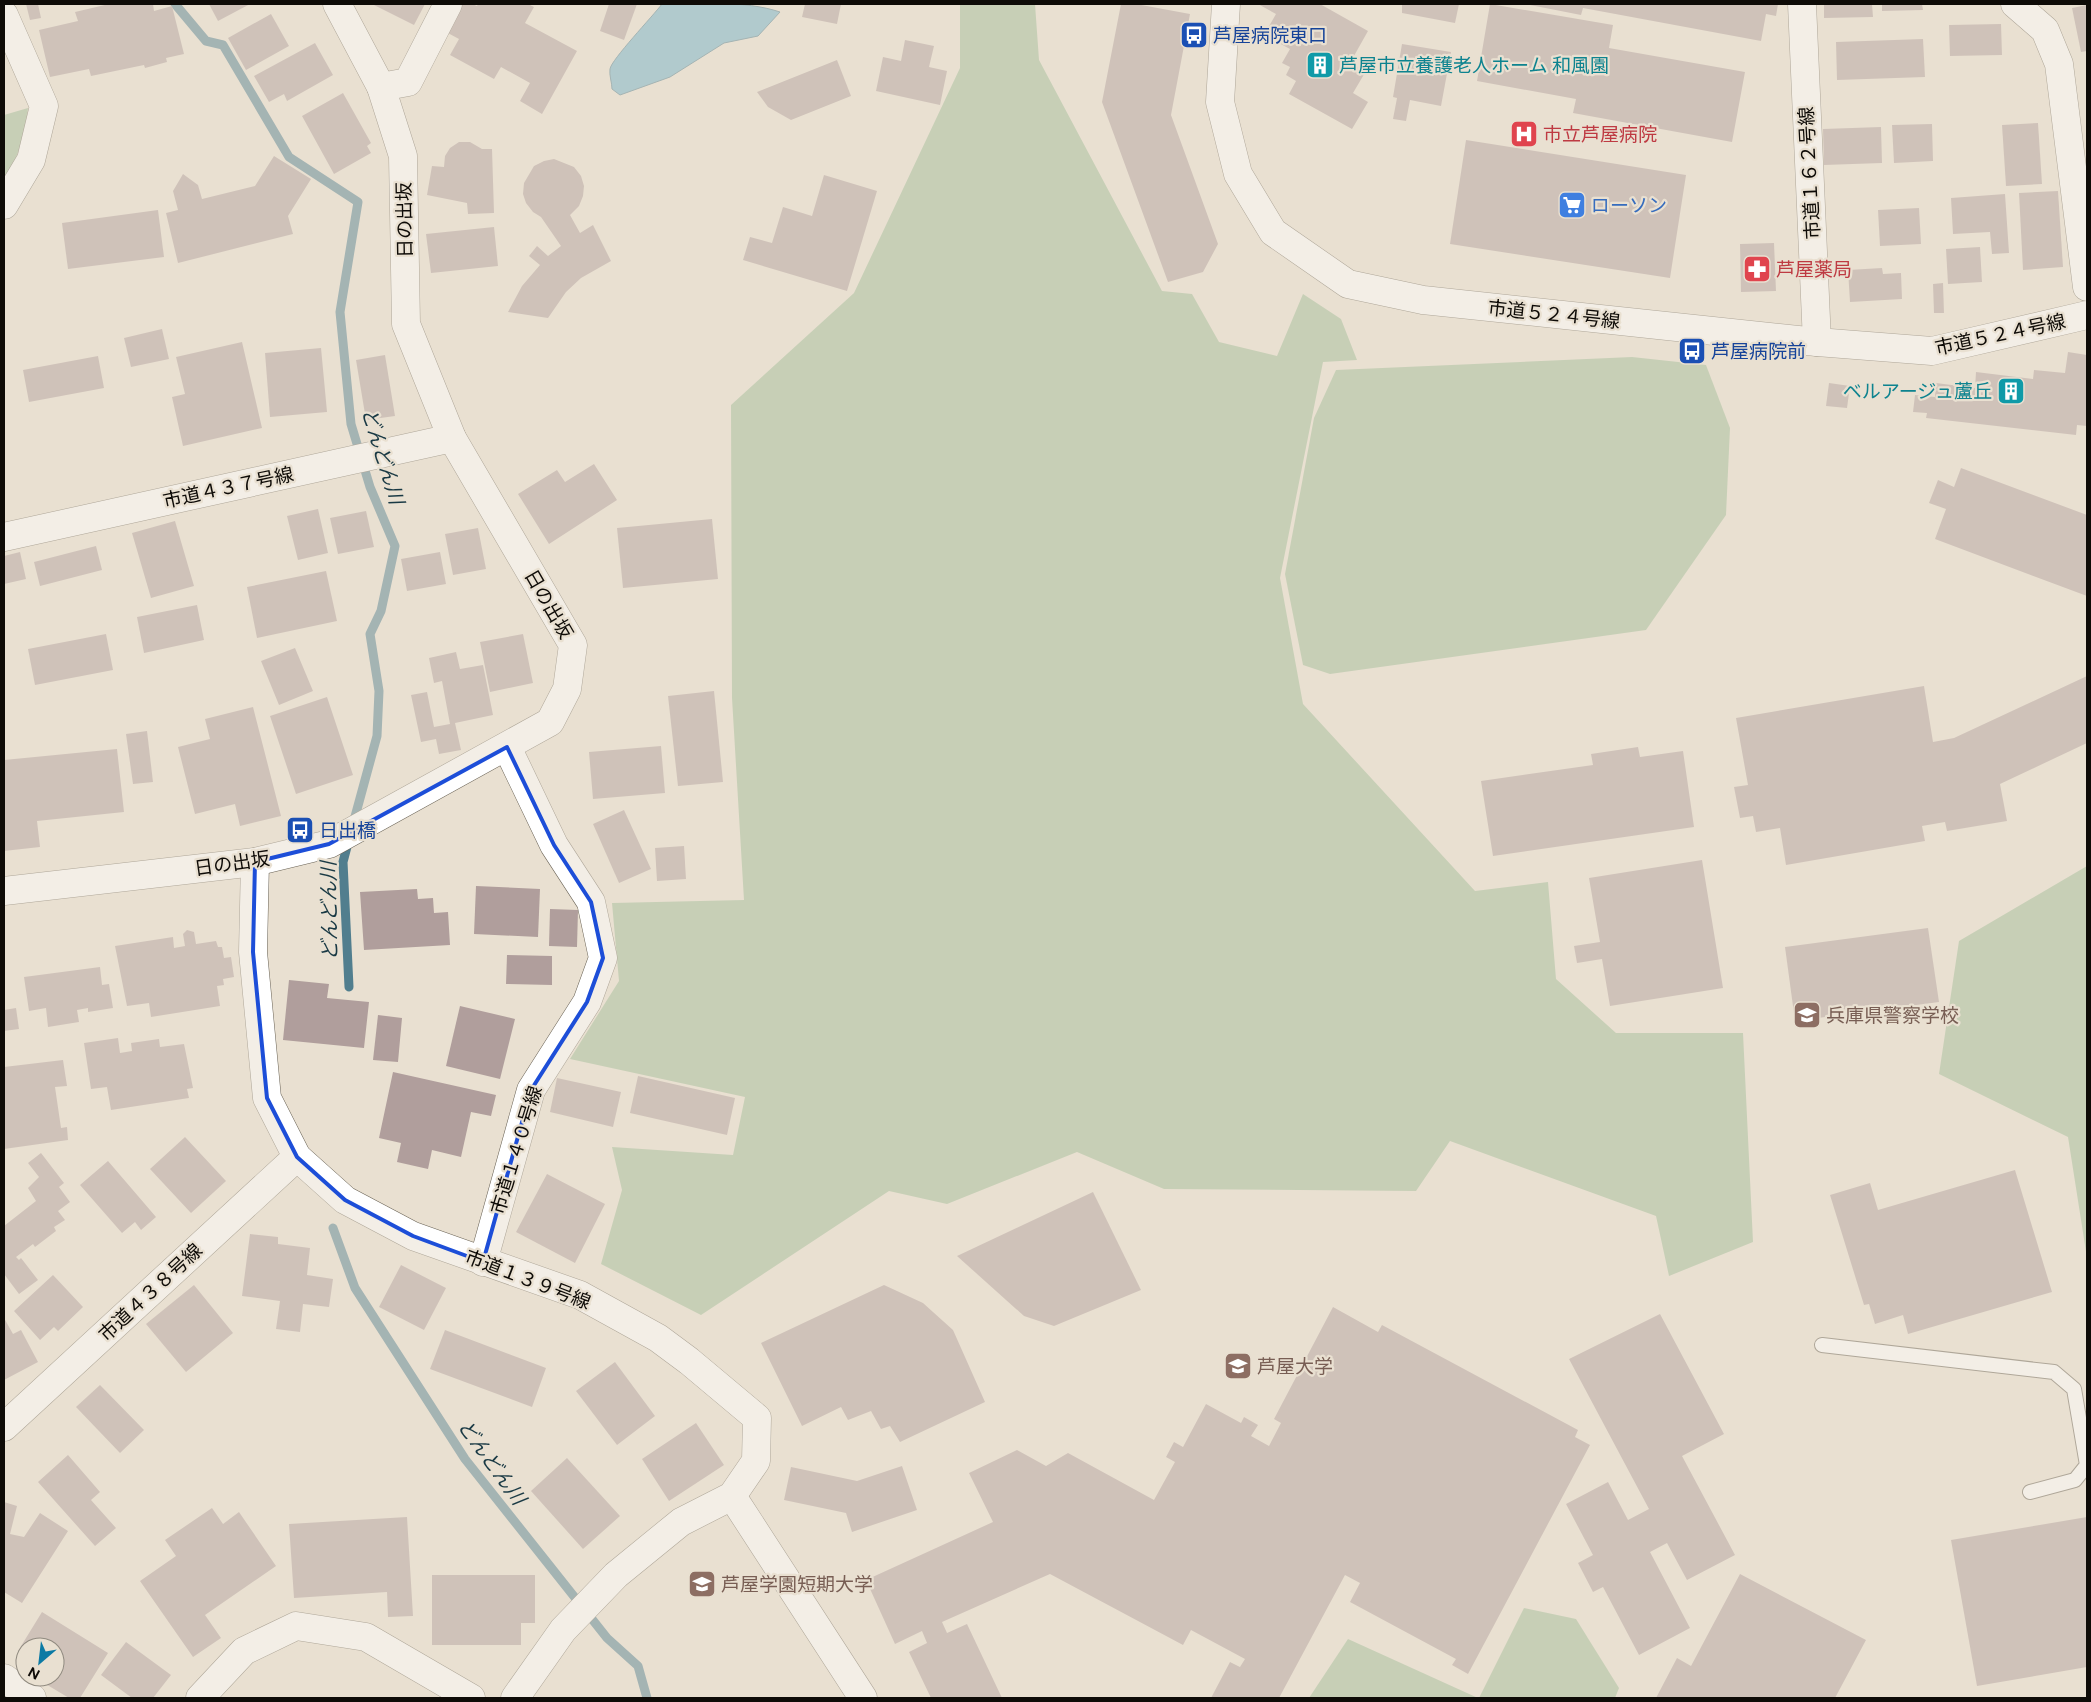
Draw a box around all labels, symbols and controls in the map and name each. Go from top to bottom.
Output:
bus stop icon: 芦屋病院東口 [1179,20,1209,50]
place label: 芦屋病院東口 [1213,24,1327,47]
building icon: 芦屋市立養護老人ホーム 和風園 [1305,50,1335,80]
place label: 芦屋市立養護老人ホーム 和風園 [1339,54,1609,77]
street label: 市道１６２号線 [1795,106,1824,240]
hospital icon: 市立芦屋病院 [1509,119,1539,149]
place label: 市立芦屋病院 [1543,123,1657,146]
street label: 日の出坂 [392,182,417,258]
supermarket icon: ローソン [1557,190,1587,220]
place label: ローソン [1591,194,1667,217]
pharmacy icon: 芦屋薬局 [1742,254,1772,284]
place label: 芦屋薬局 [1776,258,1852,281]
street label: 市道５２４号線 [1487,296,1621,333]
street label: 市道５２４号線 [1933,309,2068,360]
bus stop icon: 芦屋病院前 [1677,336,1707,366]
place label: 芦屋病院前 [1711,340,1806,363]
building icon: ベルアージュ蘆丘 [1996,376,2026,406]
place label: ベルアージュ蘆丘 [1843,380,1992,403]
water label: どんどん川 [357,405,410,509]
street label: 市道４３７号線 [161,462,296,513]
street label: 日の出坂 [520,566,578,643]
bus stop icon: 日出橋 [285,815,315,845]
place label: 日出橋 [319,819,376,842]
street label: 日の出坂 [193,847,271,880]
water label: どんどん川 [316,859,342,961]
school or university icon: 兵庫県警察学校 [1792,1000,1822,1030]
place label: 兵庫県警察学校 [1826,1004,1959,1027]
street label: 市道１４０号線 [486,1083,547,1217]
street label: 市道４３８号線 [94,1239,207,1346]
street label: 市道１３９号線 [462,1245,594,1314]
school or university icon: 芦屋大学 [1223,1351,1253,1381]
place label: 芦屋大学 [1257,1355,1333,1378]
water label: どんどん川 [453,1415,532,1511]
school or university icon: 芦屋学園短期大学 [687,1569,717,1599]
place label: 芦屋学園短期大学 [721,1573,873,1596]
north arrow [15,1637,65,1687]
text: N [25,1663,43,1683]

